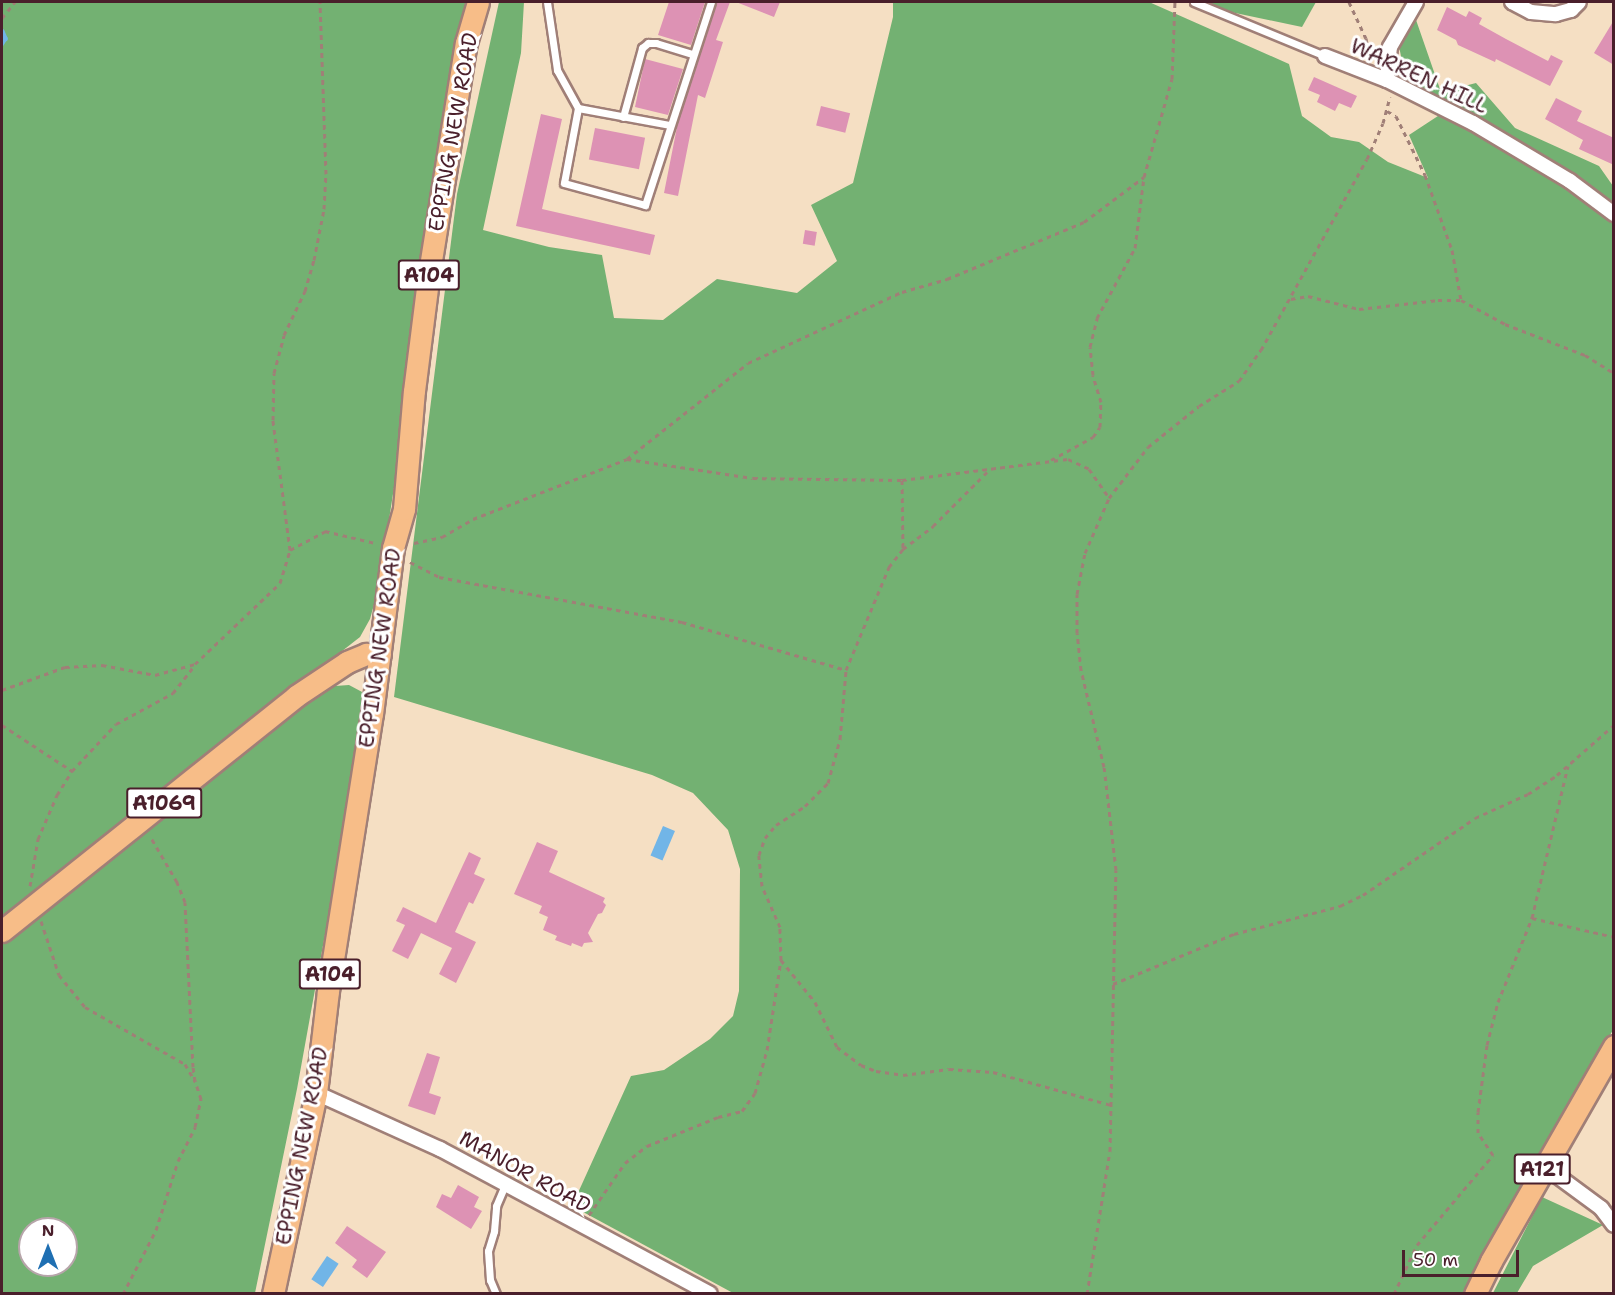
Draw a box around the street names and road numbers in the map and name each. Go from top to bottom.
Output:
street label: EPPING NEW ROAD [423,31,483,233]
street label: WARREN HILL [1346,33,1492,119]
road number: A104 [398,258,460,292]
street label: EPPING NEW ROAD [354,547,406,749]
road number: A1069 [125,786,203,820]
road number: A104 [298,957,362,991]
street label: EPPING NEW ROAD [270,1045,334,1247]
street label: MANOR ROAD [455,1126,595,1218]
road number: A121 [1514,1152,1570,1186]

